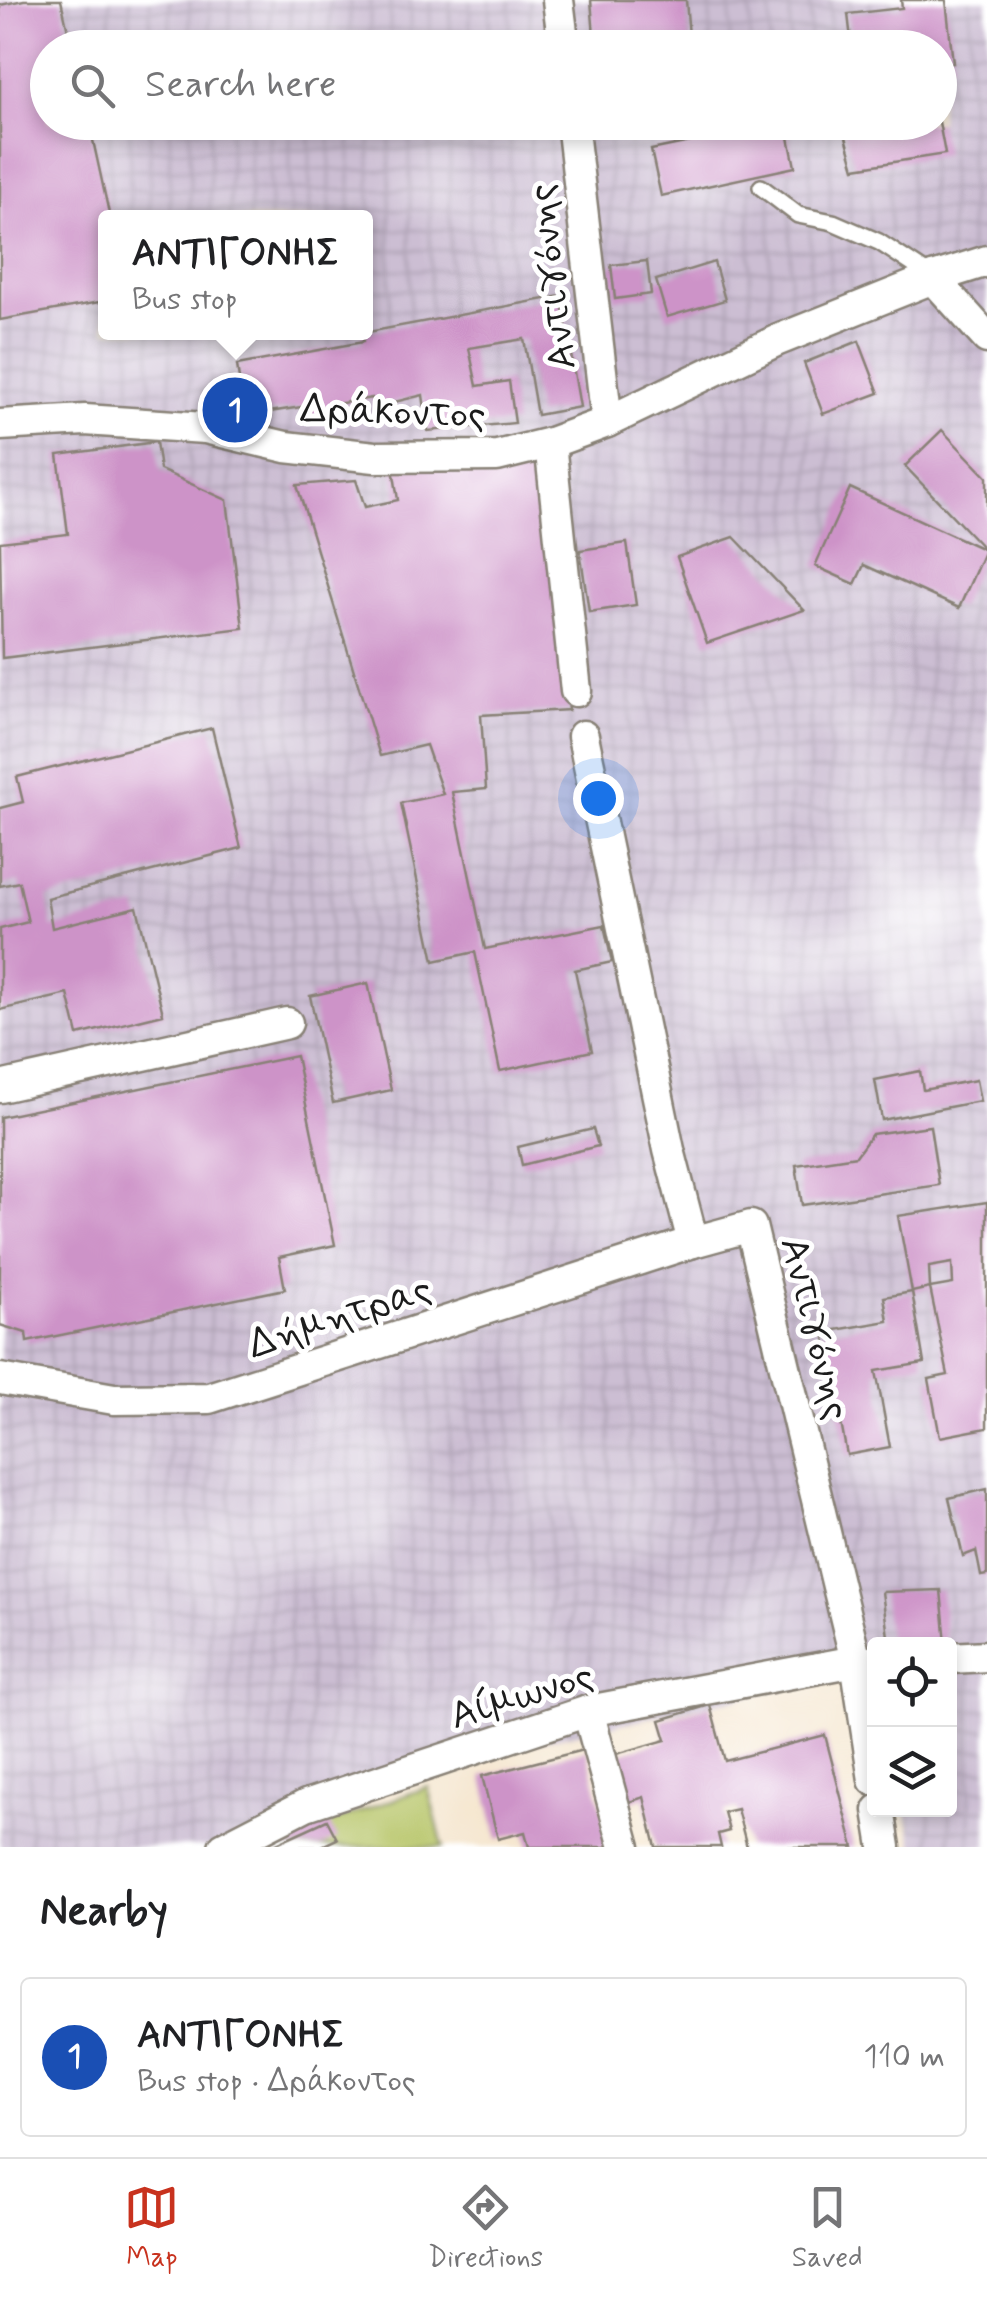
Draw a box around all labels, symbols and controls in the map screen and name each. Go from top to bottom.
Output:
search box [30,30,957,140]
icon: search [65,58,120,113]
text: Search here [145,61,336,110]
street label: Αντιγόνης [516,181,590,372]
popup [98,210,373,340]
text: ΑΝΤΙΓΟΝΗΣ [132,230,339,279]
text: Bus stop [132,279,238,321]
pin: 1 [202,372,268,448]
street label: Δράκοντος [299,384,486,442]
your location [573,773,624,824]
street label: Αντιγόνης [766,1232,862,1426]
street label: Δήμητρας [242,1264,438,1372]
map controls [867,1637,957,1817]
button: locate [867,1637,957,1727]
street label: Αίμωνος [444,1650,600,1743]
button: layers [867,1727,957,1817]
text: Nearby [40,1885,168,1940]
text: ΑΝΤΙΓΟΝΗΣ [137,2012,345,2061]
text: 1 [67,2036,82,2078]
text: 110 m [864,2036,945,2078]
text: Bus stop · Δράκοντος [137,2061,416,2103]
tab: Map [124,2180,179,2277]
tab: Directions [428,2180,543,2277]
tab: Saved [792,2180,863,2277]

